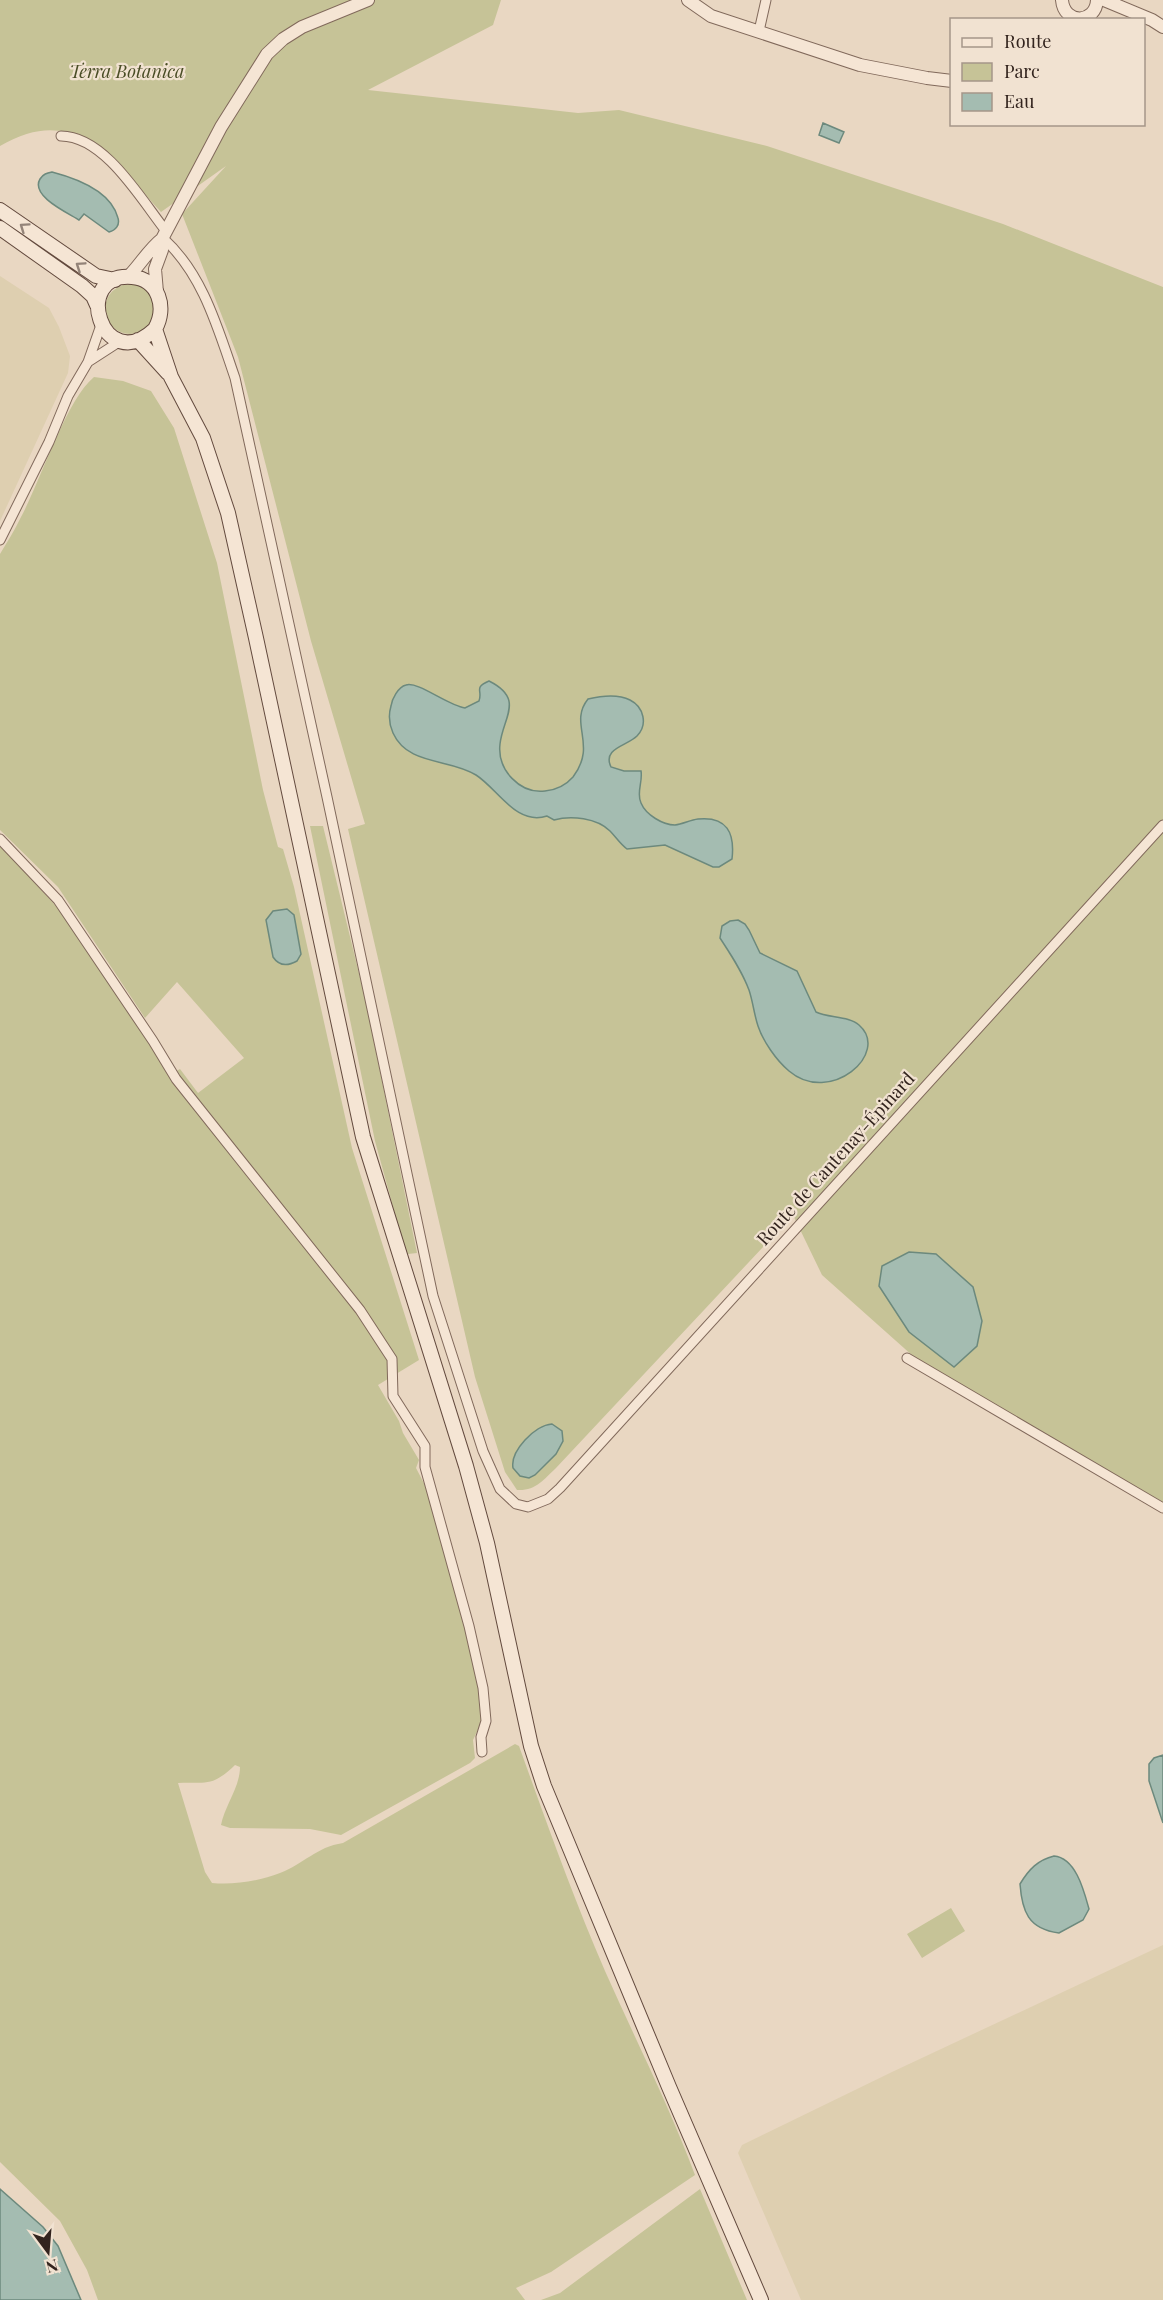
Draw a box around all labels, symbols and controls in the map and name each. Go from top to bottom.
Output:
legend [950,18,1145,126]
text: Route [1004,29,1051,53]
park label: Terra Botanica [69,59,185,83]
text: Parc [1004,59,1040,83]
text: Eau [1004,89,1035,113]
one-way arrow [20,223,31,234]
one-way arrow [76,262,87,273]
street label: Route de Cantenay-Épinard [751,1066,920,1250]
north arrow [18,2222,78,2282]
text: N [43,2255,61,2279]

